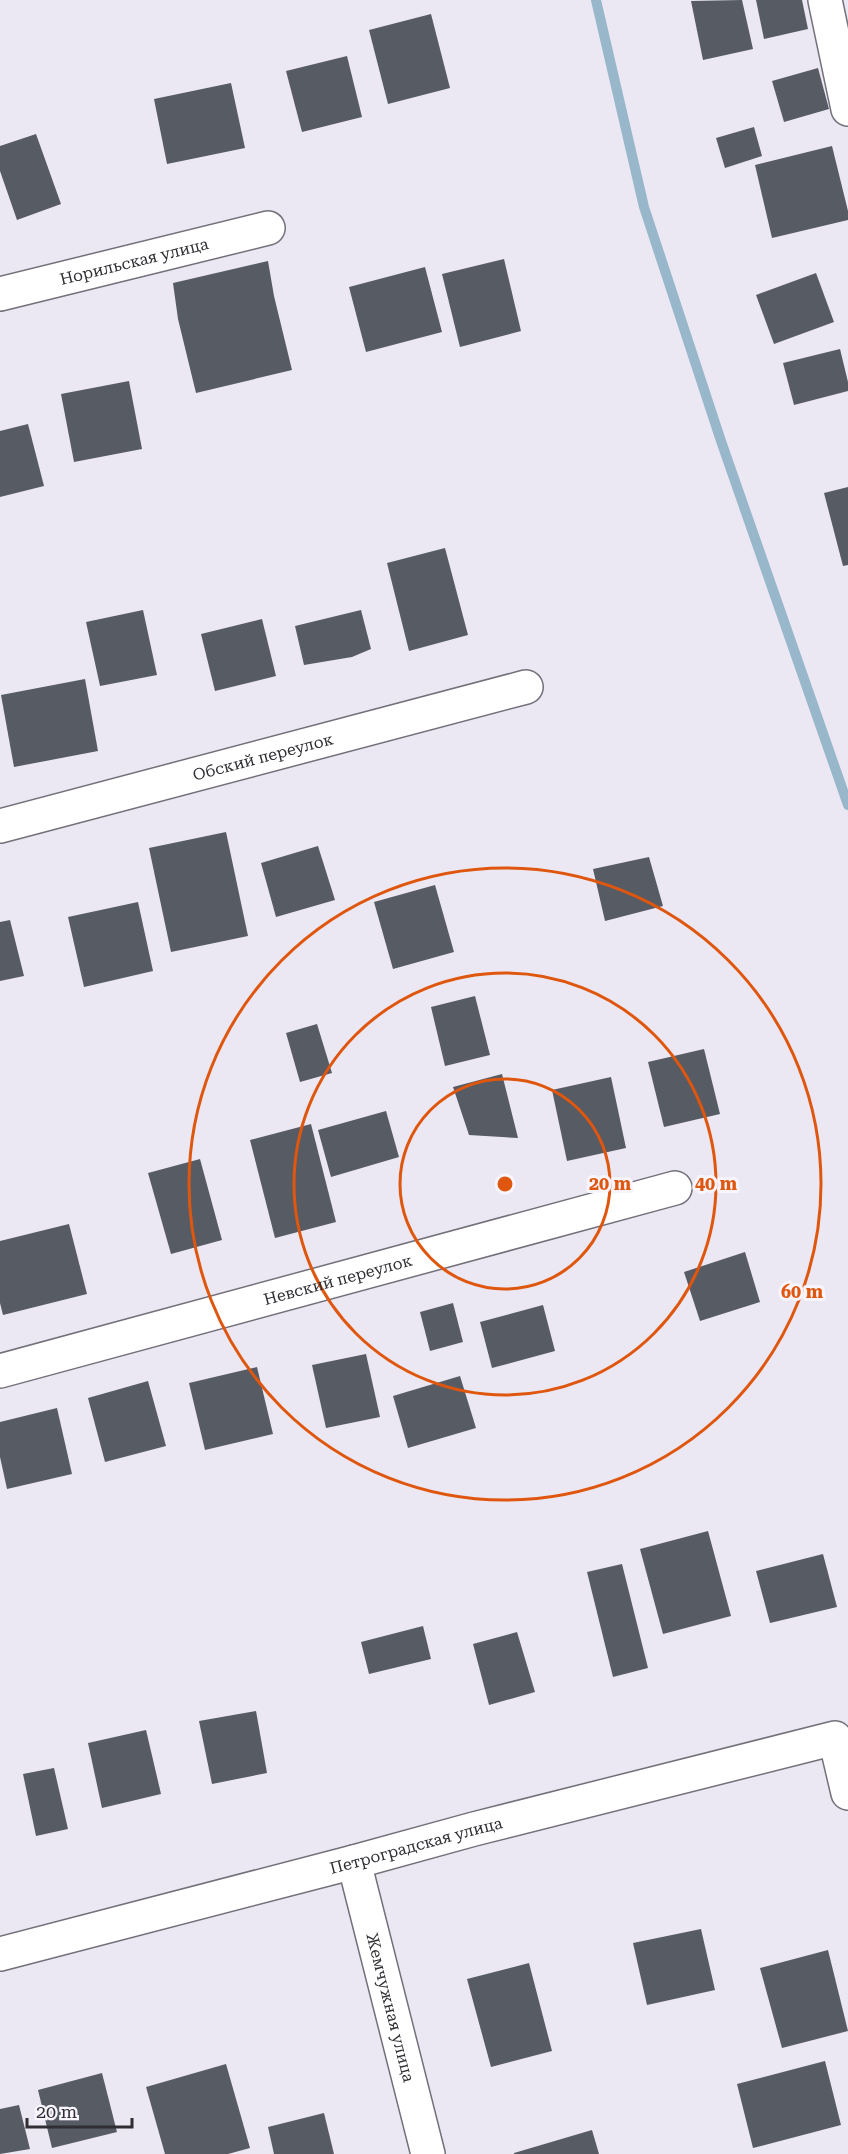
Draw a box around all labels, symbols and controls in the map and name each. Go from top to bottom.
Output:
street label: Норильская улица [58,233,211,288]
street label: Обский переулок [191,729,335,784]
text: 20 m [589,1173,632,1194]
text: 40 m [695,1173,738,1194]
centre of rings [495,1174,515,1194]
street label: Невский переулок [261,1250,414,1309]
text: 60 m [781,1281,824,1302]
street label: Петроградская улица [328,1813,504,1877]
street label: Жемчужная улица [363,1931,419,2084]
scale bar [27,2091,132,2129]
text: 20 m [36,2101,77,2122]

